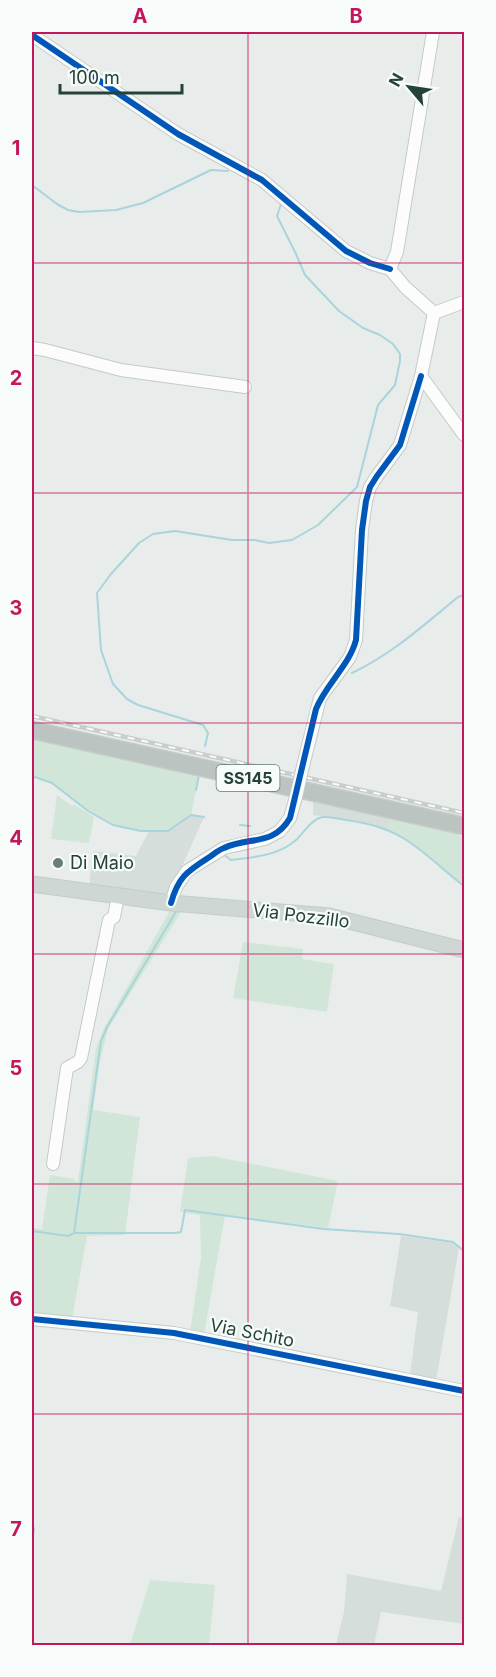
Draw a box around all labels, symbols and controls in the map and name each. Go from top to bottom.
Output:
text: A [133,4,148,28]
text: B [349,4,363,28]
scale bar [60,57,182,95]
north arrow [379,57,439,117]
text: 100 m [69,67,120,88]
text: N [384,70,408,90]
text: 1 [12,136,20,160]
text: 2 [10,366,22,390]
text: 3 [10,596,22,620]
road number: SS145 [216,765,280,791]
text: 4 [9,826,23,850]
place label: Di Maio [70,852,134,873]
marker: Di Maio [51,856,65,870]
street label: Via Pozzillo [251,899,351,932]
text: 5 [10,1056,22,1080]
text: 6 [10,1287,23,1311]
street label: Via Schito [208,1314,296,1351]
text: 7 [10,1517,22,1541]

